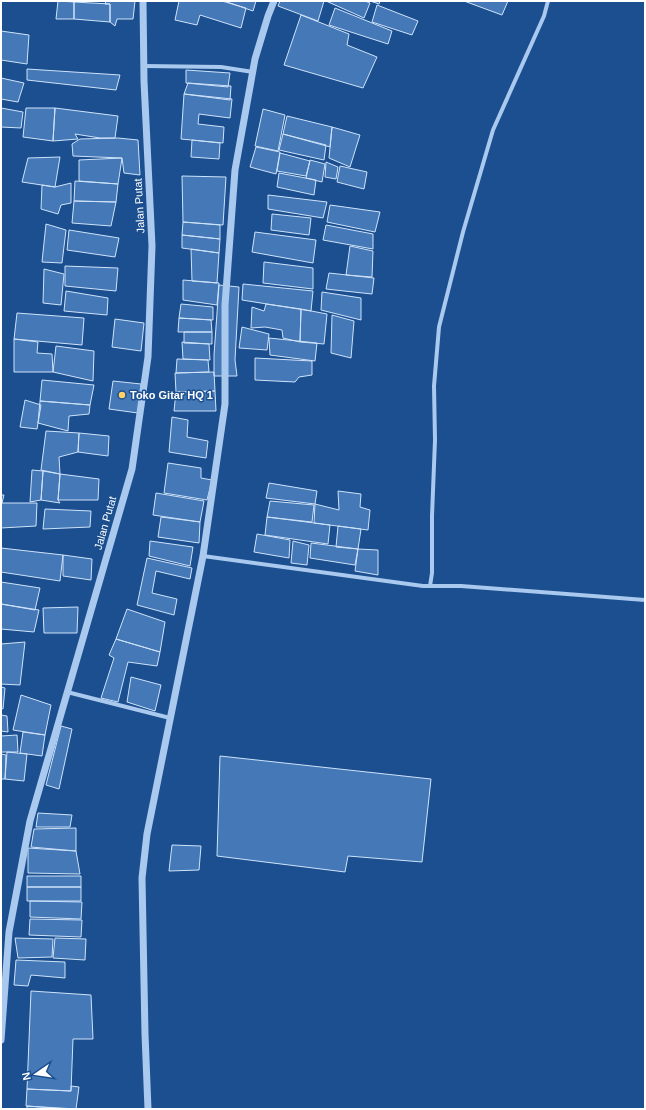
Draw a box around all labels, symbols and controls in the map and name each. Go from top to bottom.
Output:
street label: Jalan Putat [132,178,146,234]
place label: Toko Gitar HQ 1 [130,389,213,401]
marker: Toko Gitar HQ 1 [117,390,127,400]
street label: Jalan Putat [92,495,118,551]
north arrow [16,1054,56,1094]
text: N [20,1071,33,1081]

